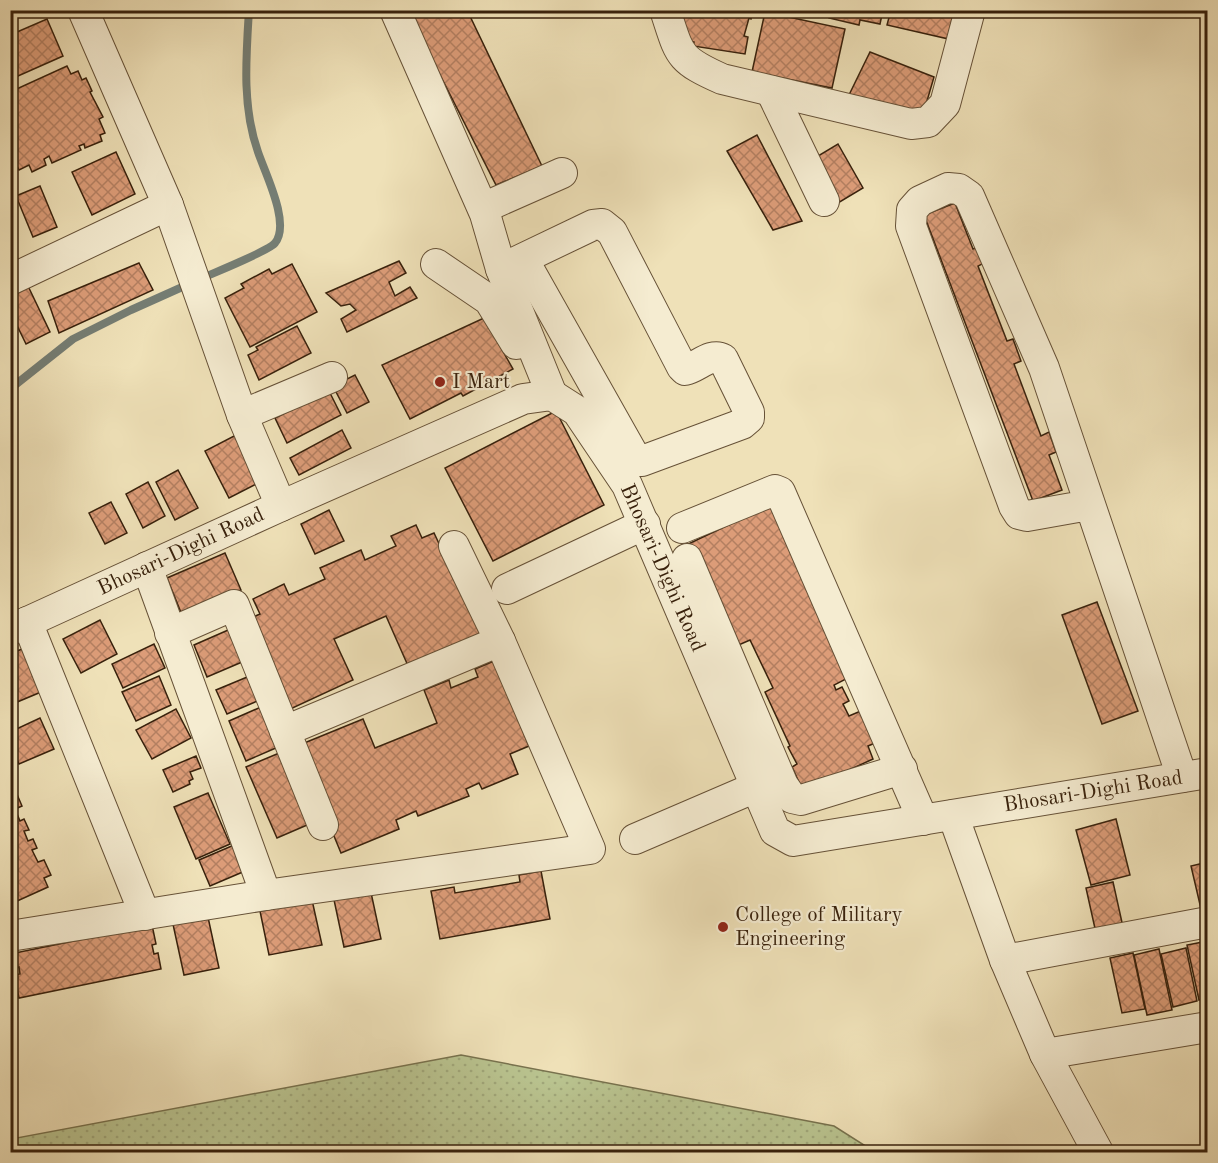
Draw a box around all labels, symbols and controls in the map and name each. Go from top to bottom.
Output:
place label: I Mart [452,372,510,393]
marker: I Mart [433,375,447,389]
street label: Bhosari-Dighi Road [616,481,708,655]
street label: Bhosari-Dighi Road [95,504,267,600]
street label: Bhosari-Dighi Road [1002,767,1184,817]
place label: College of Military Engineering [735,905,903,950]
marker: College of Military Engineering [716,920,730,934]

